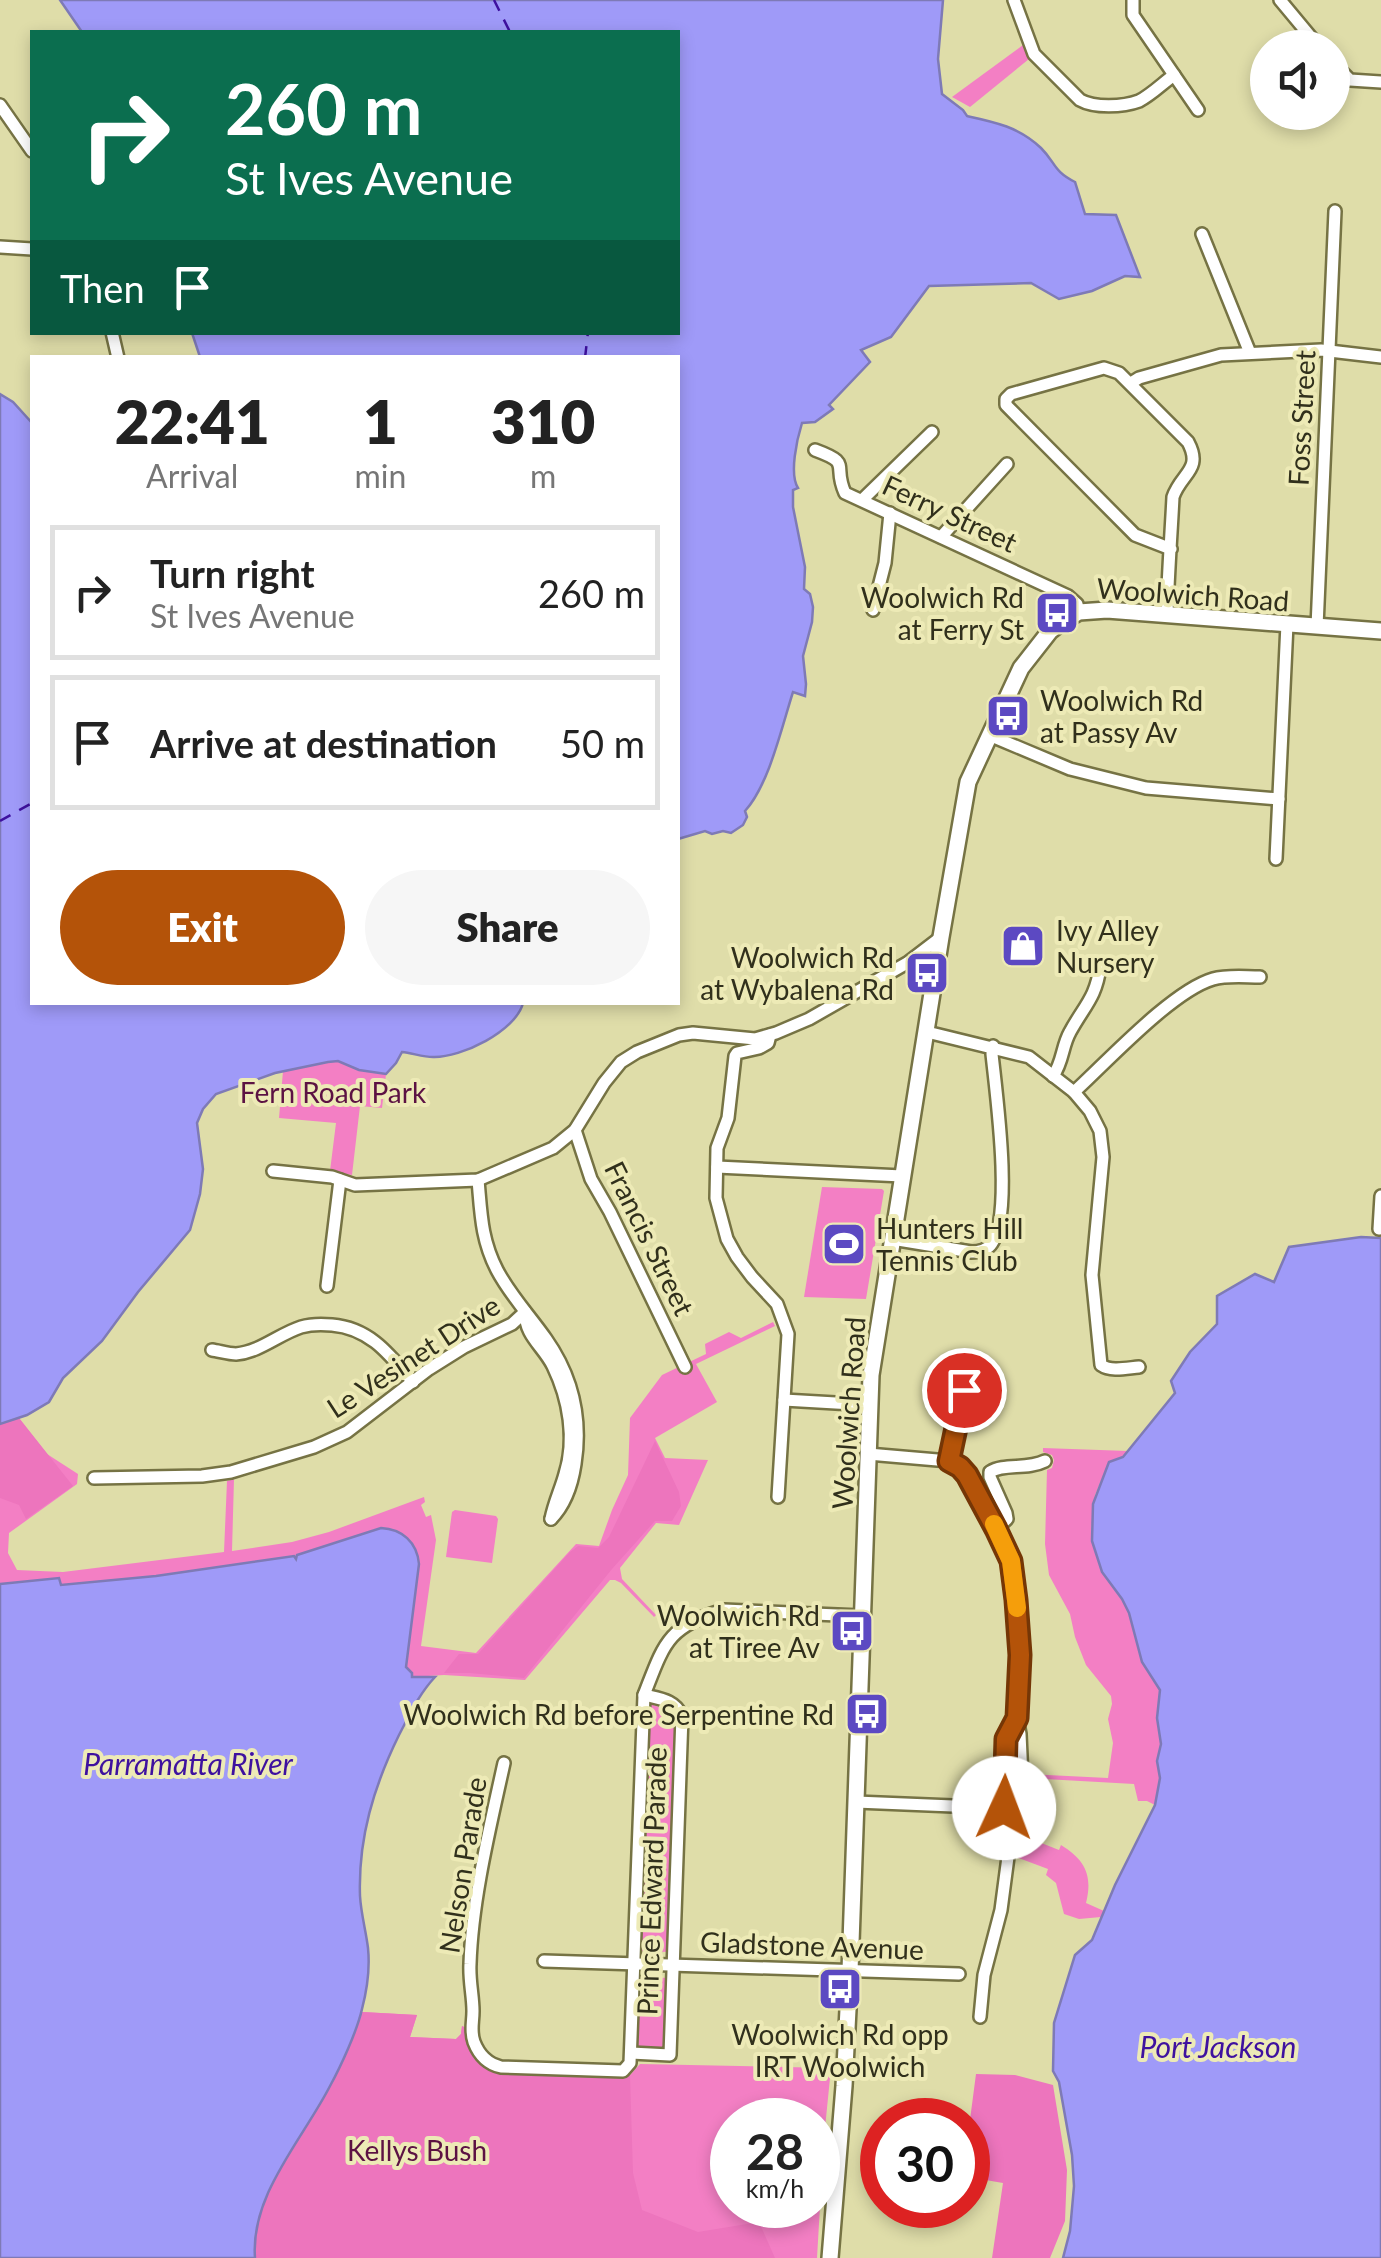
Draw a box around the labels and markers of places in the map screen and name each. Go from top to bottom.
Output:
place label: Woolwich Rd at Ferry St [861,580,1024,646]
bus stop icon: Woolwich Rd at Ferry St [1034,590,1080,636]
place label: Woolwich Rd at Passy Av [1040,683,1203,749]
bus stop icon: Woolwich Rd at Passy Av [985,693,1031,739]
place label: Ivy Alley Nursery [1056,913,1159,979]
shop icon: Ivy Alley Nursery [1000,923,1046,969]
place label: Woolwich Rd at Wybalena Rd [700,940,894,1006]
bus stop icon: Woolwich Rd at Wybalena Rd [904,950,950,996]
place label: Hunters Hill Tennis Club [876,1211,1023,1277]
sports icon: Hunters Hill Tennis Club [821,1221,867,1267]
pin [922,1348,1007,1433]
place label: Woolwich Rd at Tiree Av [657,1598,821,1664]
bus stop icon: Woolwich Rd at Tiree Av [829,1608,875,1654]
bus stop icon: Woolwich Rd before Serpentine Rd [844,1691,890,1737]
place label: Woolwich Rd before Serpentine Rd [403,1697,834,1731]
bus stop icon: Woolwich Rd opp IRT Woolwich [817,1966,863,2012]
place label: Woolwich Rd opp IRT Woolwich [731,2017,949,2083]

